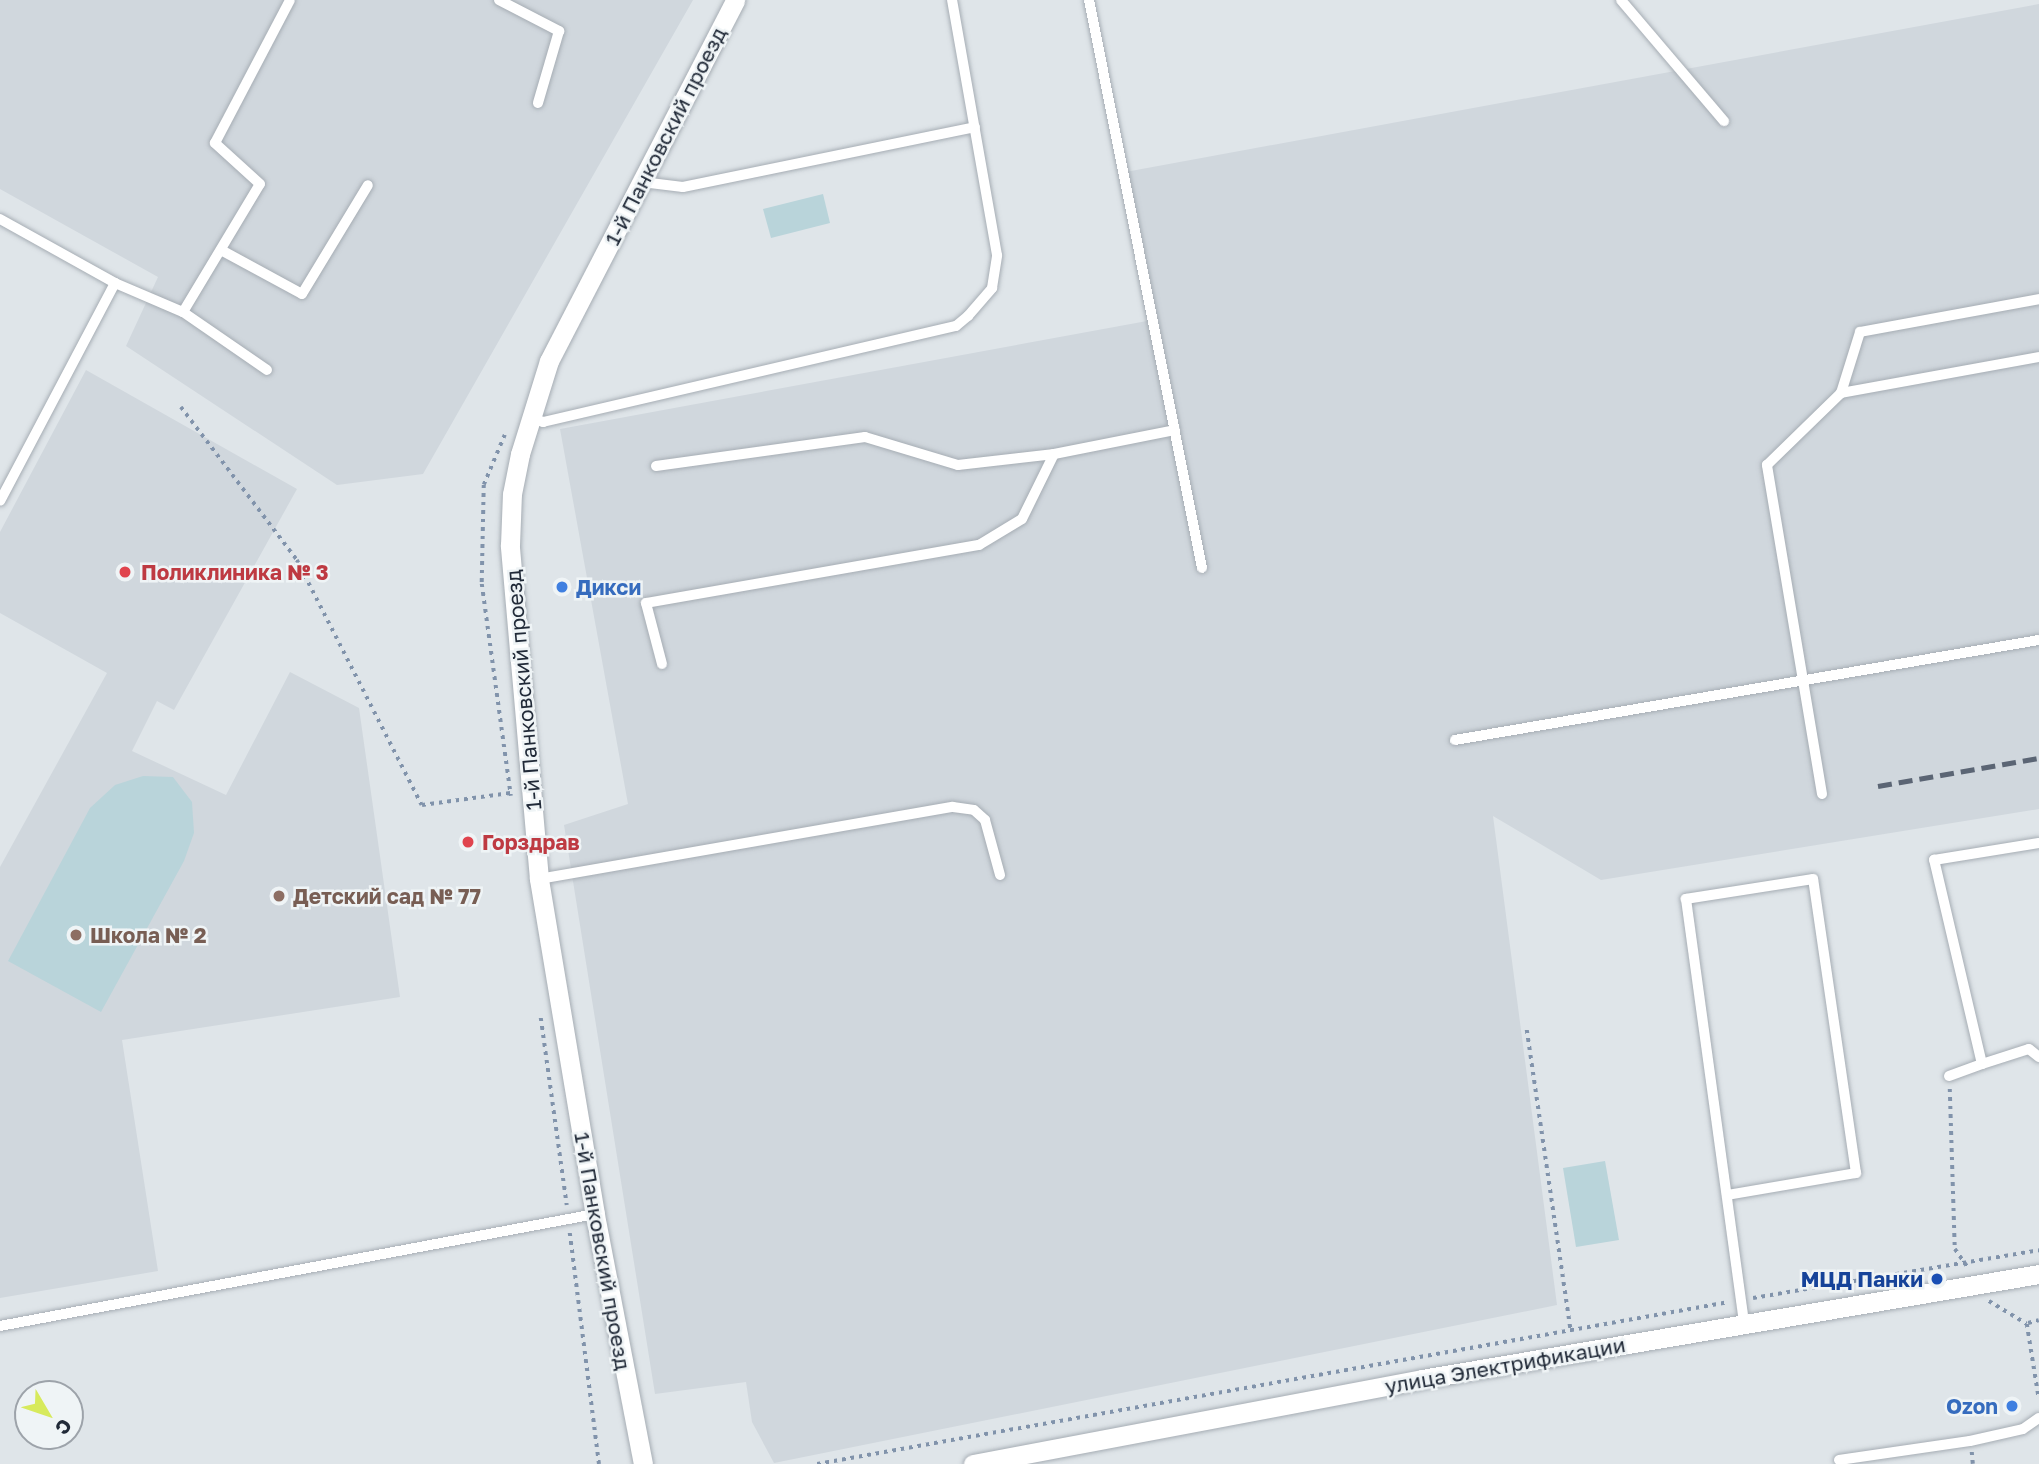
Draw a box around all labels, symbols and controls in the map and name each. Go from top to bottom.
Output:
street label: 1-й Панковский проезд [599,23,731,249]
place label: Поликлиника № 3 [141,559,329,585]
marker: Поликлиника № 3 [115,562,135,582]
street label: 1-й Панковский проезд [500,569,546,811]
place label: Дикси [576,574,641,600]
marker: Дикси [554,579,570,595]
place label: Горздрав [482,829,580,855]
marker: Горздрав [460,834,476,850]
place label: Детский сад № 77 [293,883,481,909]
marker: Детский сад № 77 [271,888,287,904]
place label: Школа № 2 [90,922,206,948]
marker: Школа № 2 [68,927,84,943]
street label: 1-й Панковский проезд [570,1130,636,1372]
place label: МЦД Панки [1801,1266,1923,1292]
marker: МЦД Панки [1929,1271,1945,1287]
street label: улица Электрификации [1383,1331,1627,1399]
north arrow [14,1380,84,1450]
place label: Ozon [1946,1393,1998,1419]
marker: Ozon [2004,1398,2020,1414]
text: С [51,1415,77,1440]

